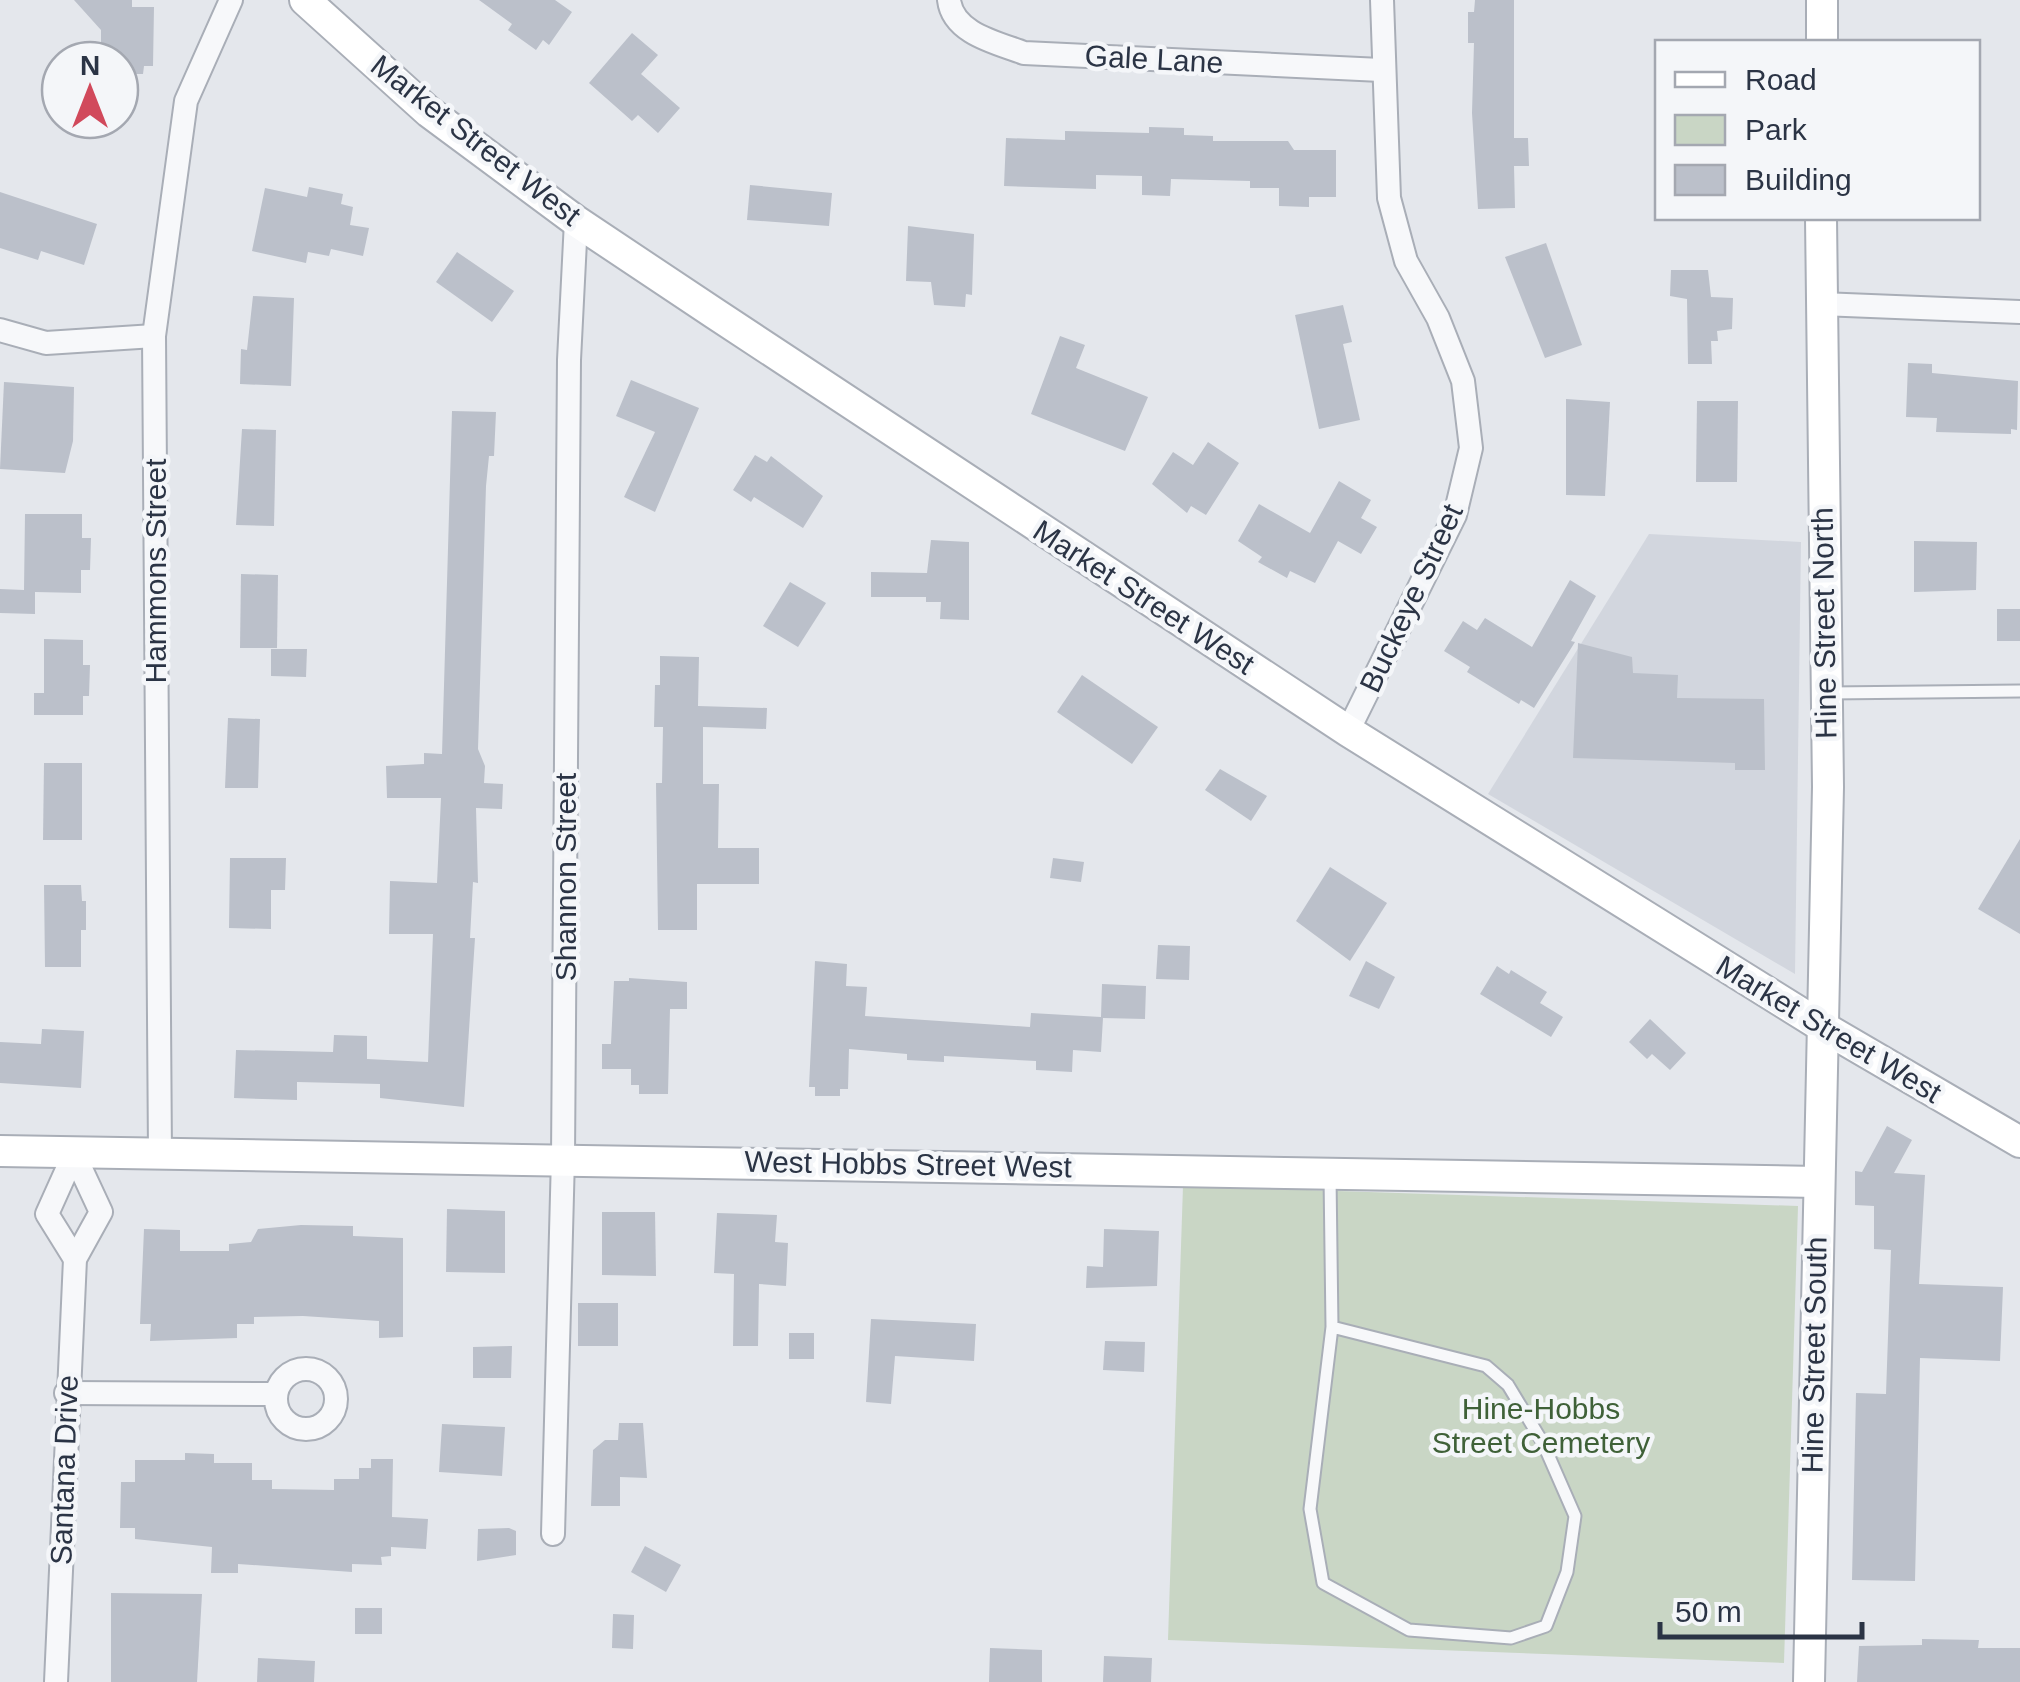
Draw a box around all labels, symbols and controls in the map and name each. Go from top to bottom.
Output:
street label: Gale Lane [1084,39,1224,79]
north arrow [40,40,140,140]
legend [1655,40,1980,220]
street label: Market Street West [365,48,588,232]
text: N [80,50,100,81]
text: Road [1745,63,1817,96]
text: Park [1745,113,1808,146]
text: Building [1745,163,1852,196]
street label: Hammons Street [139,458,172,684]
street label: Buckeye Street [1353,498,1469,697]
street label: Hine Street North [1805,507,1843,739]
street label: Market Street West [1028,513,1261,681]
street label: Shannon Street [549,772,582,981]
street label: Market Street West [1711,949,1948,1109]
street label: West Hobbs Street West [744,1145,1073,1183]
street label: Hine Street South [1795,1236,1833,1474]
street label: Santana Drive [44,1374,84,1566]
park label: Hine-Hobbs Street Cemetery [1432,1392,1650,1459]
scale bar [1660,1577,1862,1639]
text: 50 m [1675,1595,1742,1628]

